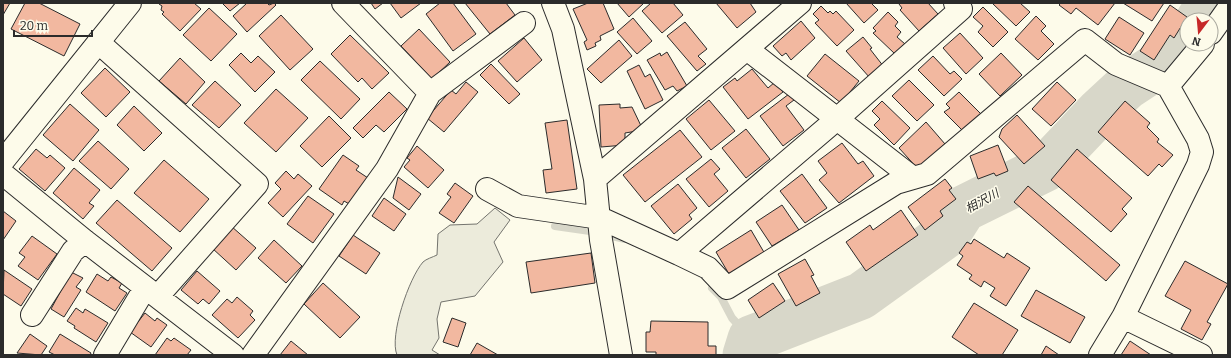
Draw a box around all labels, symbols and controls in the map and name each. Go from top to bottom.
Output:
scale bar [14,12,92,38]
north arrow [1179,12,1219,52]
text: 20 m [20,19,49,33]
text: N [1190,34,1202,49]
water label: 相沢川 [963,185,1003,216]

